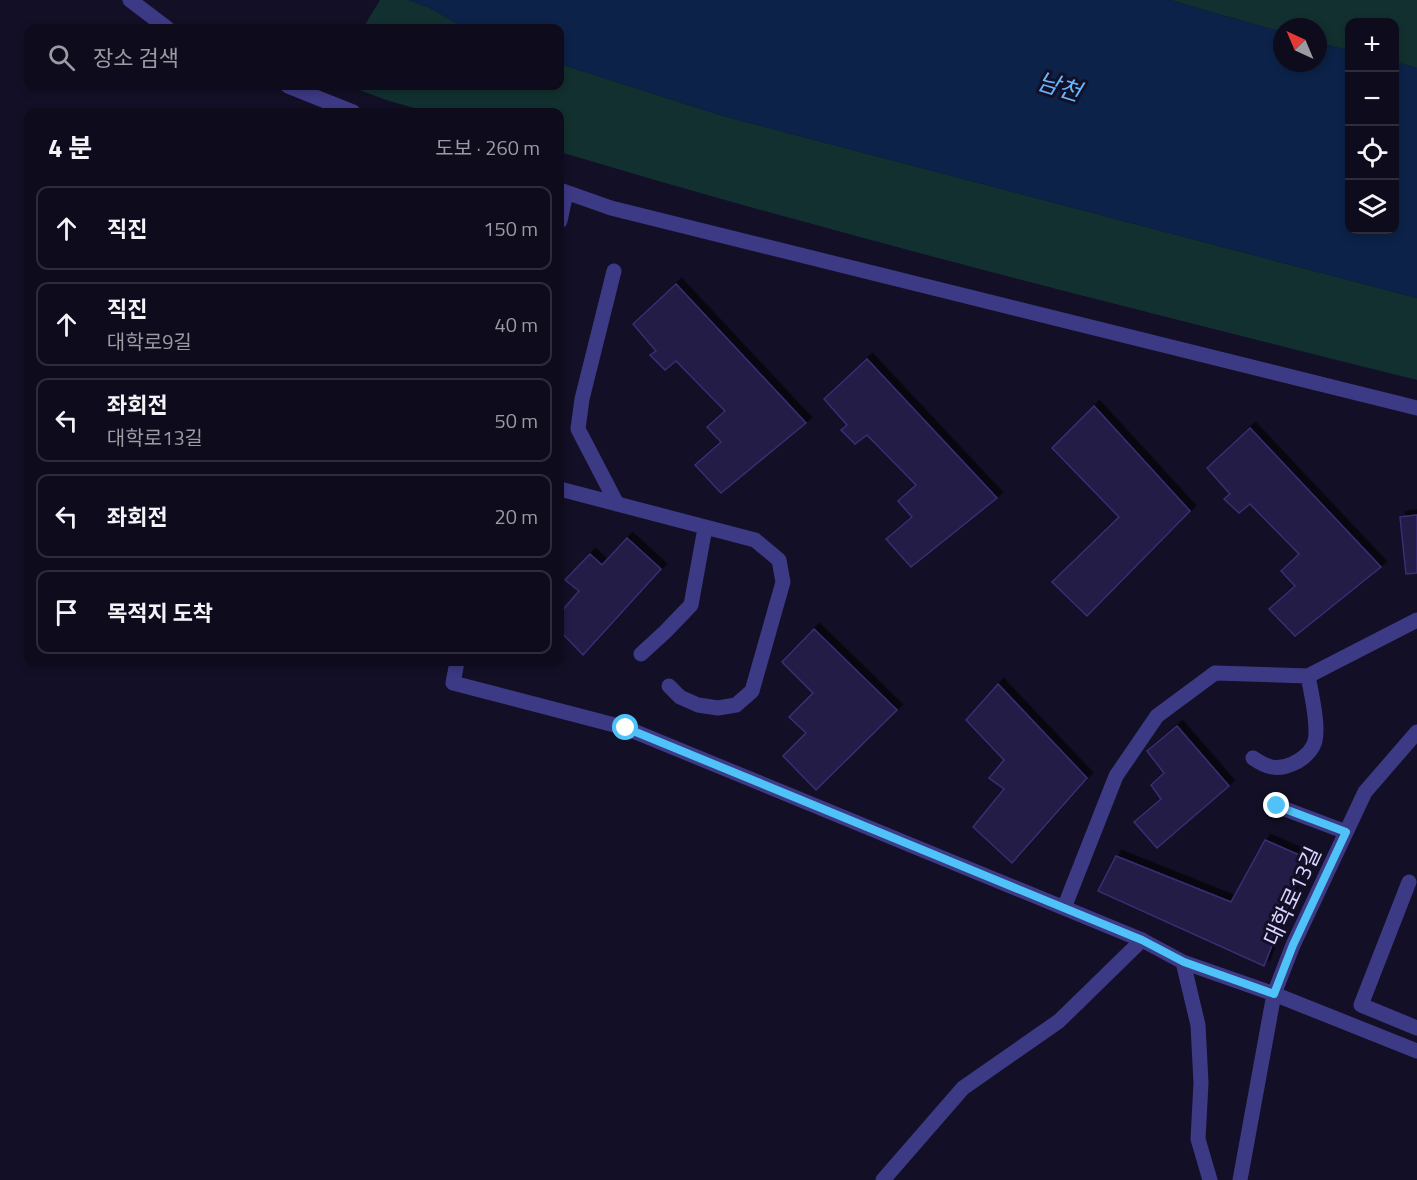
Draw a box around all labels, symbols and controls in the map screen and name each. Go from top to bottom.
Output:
north arrow [1273,18,1327,72]
map controls [1345,18,1399,234]
button: + [1345,18,1399,72]
search box [24,24,564,90]
icon: search [45,41,78,74]
text: 장소 검색 [93,41,179,75]
water label: 남천 [1033,62,1088,111]
button: − [1345,72,1399,126]
button: locate [1345,126,1399,180]
text: 4 분 [48,128,92,167]
text: 도보 · 260 m [435,132,540,163]
button: layers [1345,180,1399,234]
icon: ahead [50,212,83,245]
text: 직진 [107,212,147,246]
text: 150 m [483,213,538,244]
text: 직진 [107,292,147,326]
icon: ahead [50,308,83,341]
text: 40 m [494,309,538,340]
text: 대학로9길 [107,326,192,357]
text: 좌회전 [107,388,168,422]
icon: left [50,404,83,437]
text: 50 m [494,405,538,436]
text: 대학로13길 [107,422,203,453]
icon: left [50,500,83,533]
text: 좌회전 [107,500,168,534]
text: 20 m [494,501,538,532]
icon: arrive [50,596,83,629]
text: 목적지 도착 [107,596,213,630]
route start [612,714,638,740]
route end [1263,792,1289,818]
street label: 대학로13길 [1254,841,1330,951]

